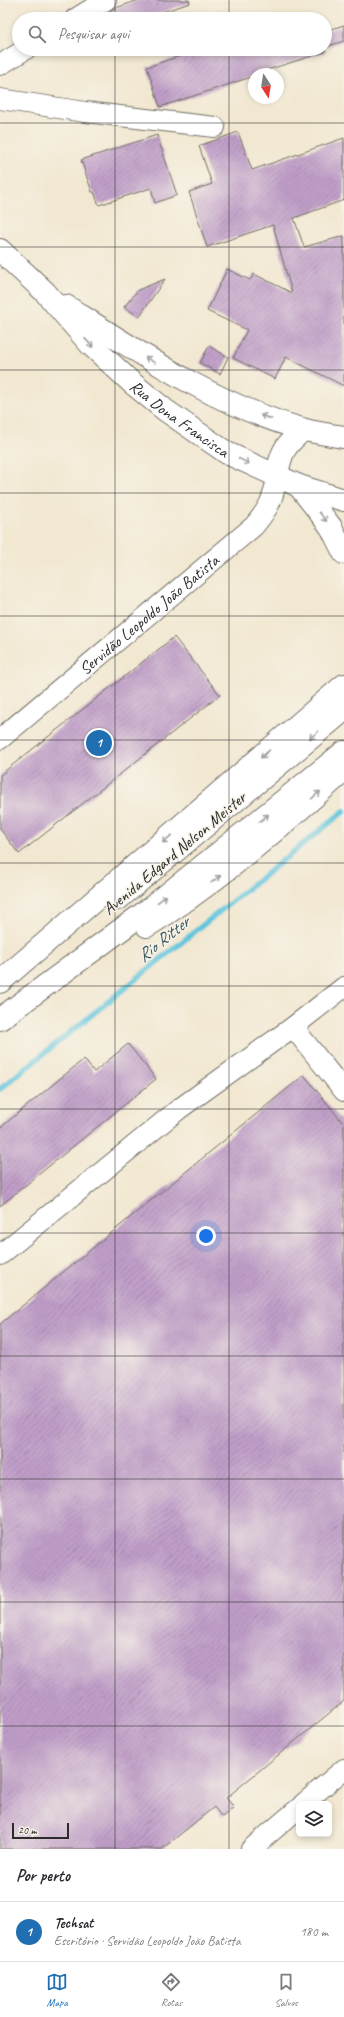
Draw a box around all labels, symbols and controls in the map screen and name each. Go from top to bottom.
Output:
search box [12,12,332,56]
icon: search [26,23,48,45]
text: Pesquisar aqui [58,25,129,44]
north arrow [248,68,284,104]
one-way arrow [84,338,94,348]
one-way arrow [145,356,156,364]
street label: Rua Dona Francisca [125,375,234,463]
one-way arrow [260,413,273,420]
one-way arrow [237,458,249,465]
one-way arrow [319,512,327,523]
street label: Servidão Leopoldo João Batista [75,549,224,679]
pin: 1 [86,728,112,758]
one-way arrow [309,730,320,739]
one-way arrow [261,749,271,758]
street label: Avenida Edgard Nelson Meister [98,786,252,919]
one-way arrow [311,791,321,800]
one-way arrow [258,813,269,822]
one-way arrow [161,834,172,843]
one-way arrow [211,874,222,883]
one-way arrow [157,894,168,903]
water label: Rio Ritter [133,909,196,967]
your location [196,1226,216,1246]
map controls [296,1801,332,1837]
button: layers [296,1801,332,1837]
scale bar [12,1821,69,1840]
text: 20 m [18,1823,37,1837]
text: Por perto [16,1865,70,1886]
text: Techsat [54,1914,93,1933]
text: 1 [26,1924,32,1940]
text: 180 m [300,1924,328,1940]
text: Escritório · Servidão Leopoldo João Batista [54,1933,241,1949]
tab: Mapa [46,1971,68,2009]
tab: Rotas [160,1971,182,2009]
tab: Salvos [275,1971,298,2009]

